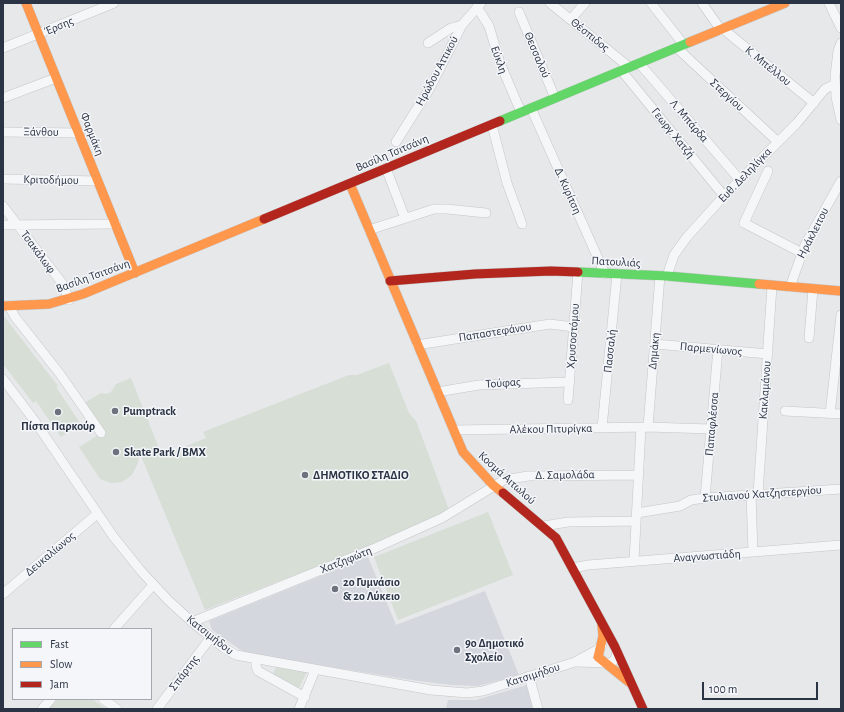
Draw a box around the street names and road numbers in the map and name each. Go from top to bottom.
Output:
street label: Έρσης [42,13,76,39]
street label: Θέσπιδος [568,15,612,55]
street label: Θεσσαλού [521,30,553,80]
street label: Ηρώδου Αττικού [413,34,461,108]
street label: Κ. Μπέλλου [742,43,794,89]
street label: Εύκλη [487,44,511,76]
street label: Στεργίου [707,76,747,114]
street label: Λ. Μπάρδα [666,97,712,145]
street label: Γεωργ. Χατζή [648,105,698,161]
street label: Φαρμάκη [77,110,107,158]
street label: Ξάνθου [23,124,59,140]
street label: Βασίλη Τσιτσάνη [353,131,431,175]
street label: Ευθ. Δεληλίγκα [715,145,775,205]
street label: Δ. Κυρίτση [551,165,585,217]
street label: Κριτοδήμου [23,172,79,188]
street label: Ηράκλειτου [794,205,832,261]
street label: Τσακάλωφ [17,228,59,276]
street label: Πατουλιάς [591,254,641,270]
street label: Βασίλη Τσιτσάνη [54,256,132,296]
street label: Χρυσοστόμου [564,303,582,369]
street label: Παπαστεφάνου [458,319,532,345]
street label: Πασσαλή [601,328,619,374]
street label: Δημάκη [645,332,663,370]
street label: Παρμενίωνος [679,339,743,359]
street label: Κακλαμάνου [756,360,774,420]
street label: Τούφας [485,375,521,391]
street label: Παπαφλέσσα [702,391,722,457]
street label: Αλέκου Πιτυρίγκα [509,421,593,437]
street label: Κοσμά Αιτωλού [475,448,539,508]
street label: Δ. Σαμολάδα [535,467,595,483]
street label: Στυλιανού Χατζηστεργίου [702,483,822,505]
street label: Δευκαλίωνος [22,529,78,579]
street label: Χατζηφώτη [318,543,374,577]
street label: Αναγνωστιάδη [673,546,741,566]
street label: Κατσιμήδου [184,612,236,658]
street label: Σπάρτης [166,652,202,694]
street label: Κατσιμήδου [504,660,562,690]

